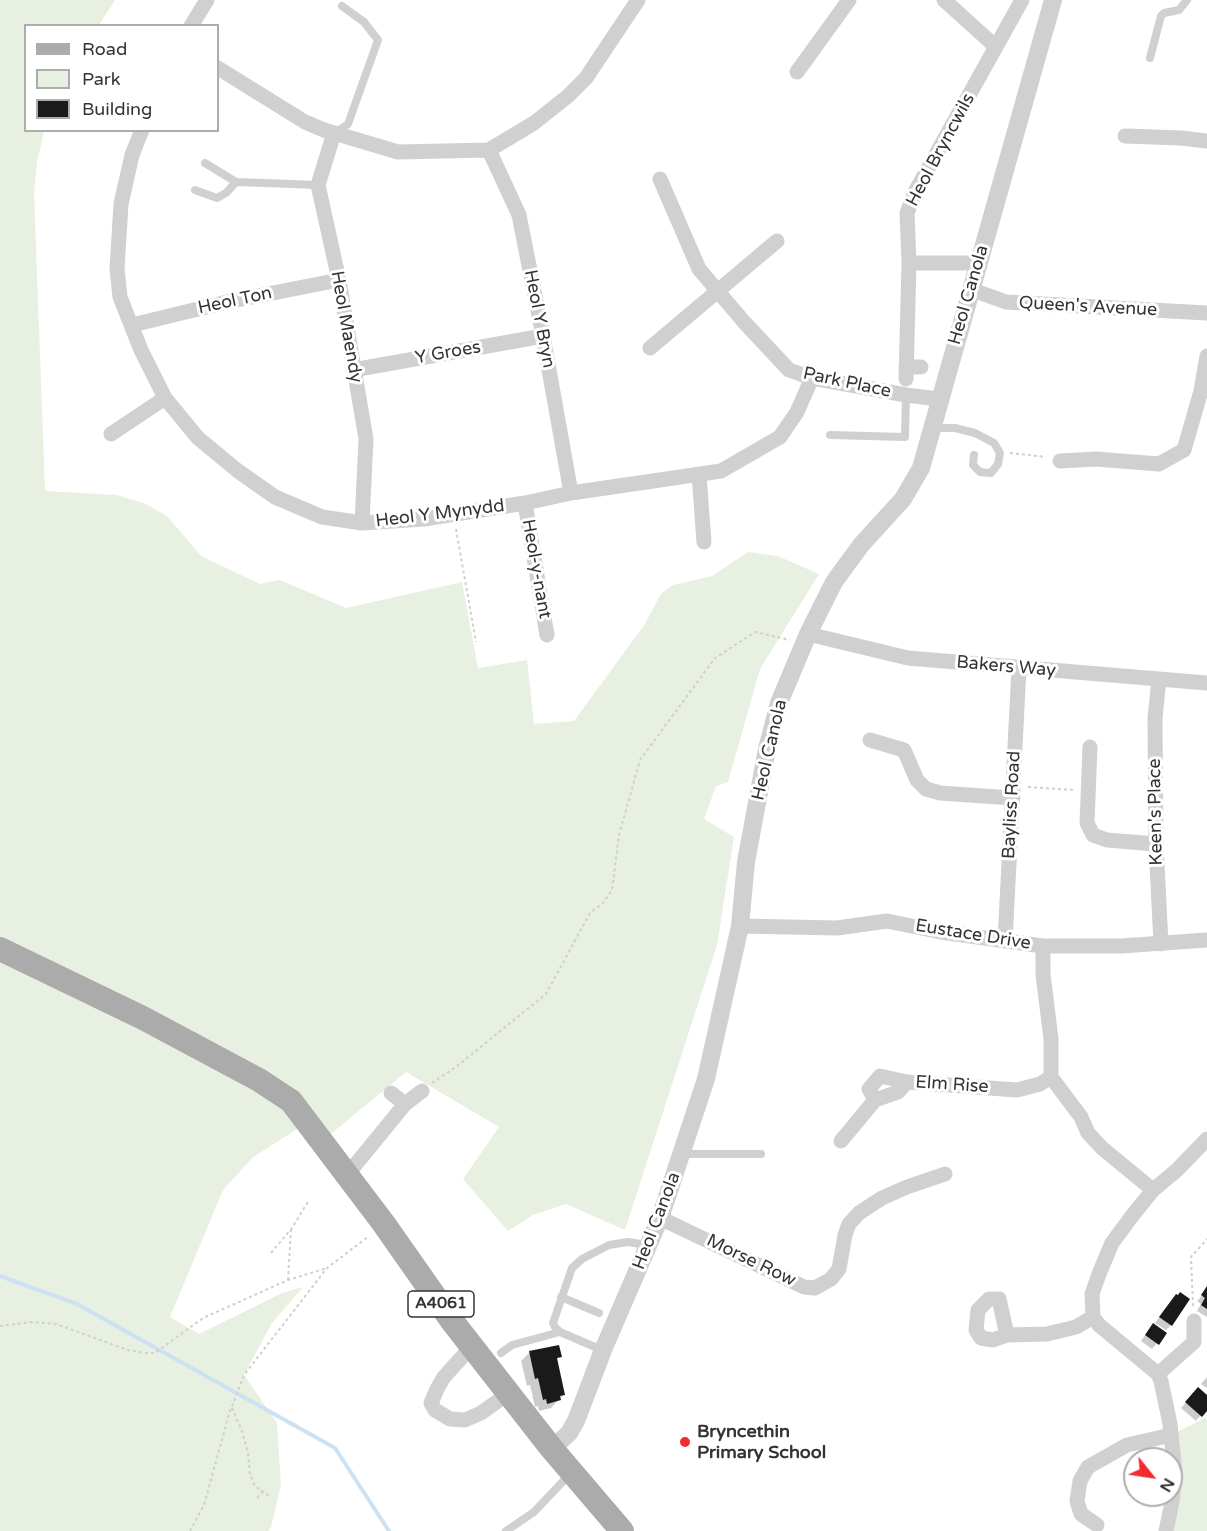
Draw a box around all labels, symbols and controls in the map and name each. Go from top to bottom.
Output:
legend [24,24,219,132]
text: Road [82,38,127,60]
text: Park [82,68,120,90]
street label: Heol Bryncwils [902,90,980,210]
text: Building [82,98,152,120]
street label: Heol Canola [944,243,994,347]
street label: Heol Y Bryn [519,268,559,370]
street label: Heol Maendy [326,269,366,385]
street label: Heol Ton [196,283,274,319]
street label: Queen's Avenue [1018,293,1158,321]
street label: Y Groes [414,337,482,369]
street label: Park Place [801,363,893,403]
street label: Heol Y Mynydd [374,495,506,533]
street label: Heol-y-nant [517,518,555,620]
street label: Bakers Way [955,652,1057,682]
street label: Heol Canola [748,698,792,802]
street label: Bayliss Road [998,750,1026,860]
street label: Keen's Place [1144,758,1168,866]
street label: Eustace Drive [914,915,1032,955]
street label: Elm Rise [915,1072,989,1098]
street label: Heol Canola [629,1169,685,1273]
street label: Morse Row [703,1230,799,1292]
road number: A4061 [408,1291,474,1317]
place label: Bryncethin Primary School [697,1421,826,1464]
marker: Bryncethin Primary School [678,1435,692,1449]
north arrow [1123,1447,1183,1507]
text: N [1155,1474,1179,1496]

